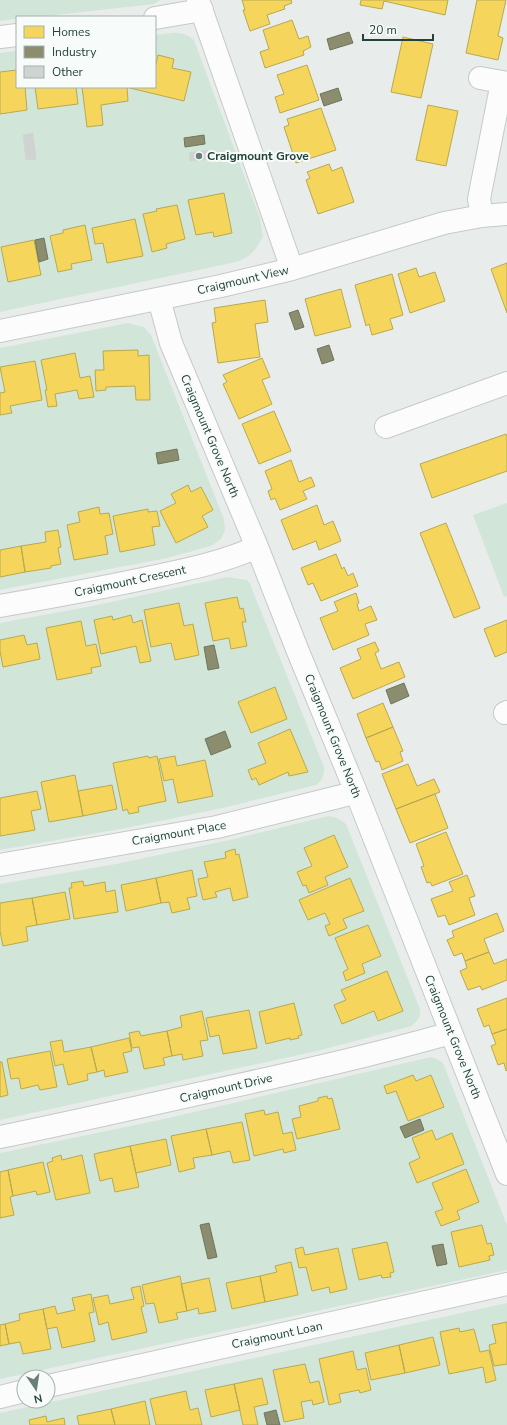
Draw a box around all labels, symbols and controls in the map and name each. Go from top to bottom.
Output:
legend [16,16,156,88]
scale bar [363,16,433,42]
text: 20 m [369,22,397,38]
text: Homes [52,24,90,40]
text: Industry [52,44,97,60]
text: Other [52,64,84,80]
place label: Craigmount Grove [207,148,309,164]
marker: Craigmount Grove [194,151,204,161]
street label: Craigmount View [196,262,290,298]
street label: Craigmount Grove North [177,372,243,500]
street label: Craigmount Crescent [73,561,188,601]
street label: Craigmount Grove North [301,672,365,800]
street label: Craigmount Place [131,817,227,849]
street label: Craigmount Grove North [421,973,485,1101]
street label: Craigmount Drive [178,1070,274,1106]
street label: Craigmount Loan [230,1318,324,1352]
north arrow [16,1369,56,1409]
text: N [32,1390,44,1406]

